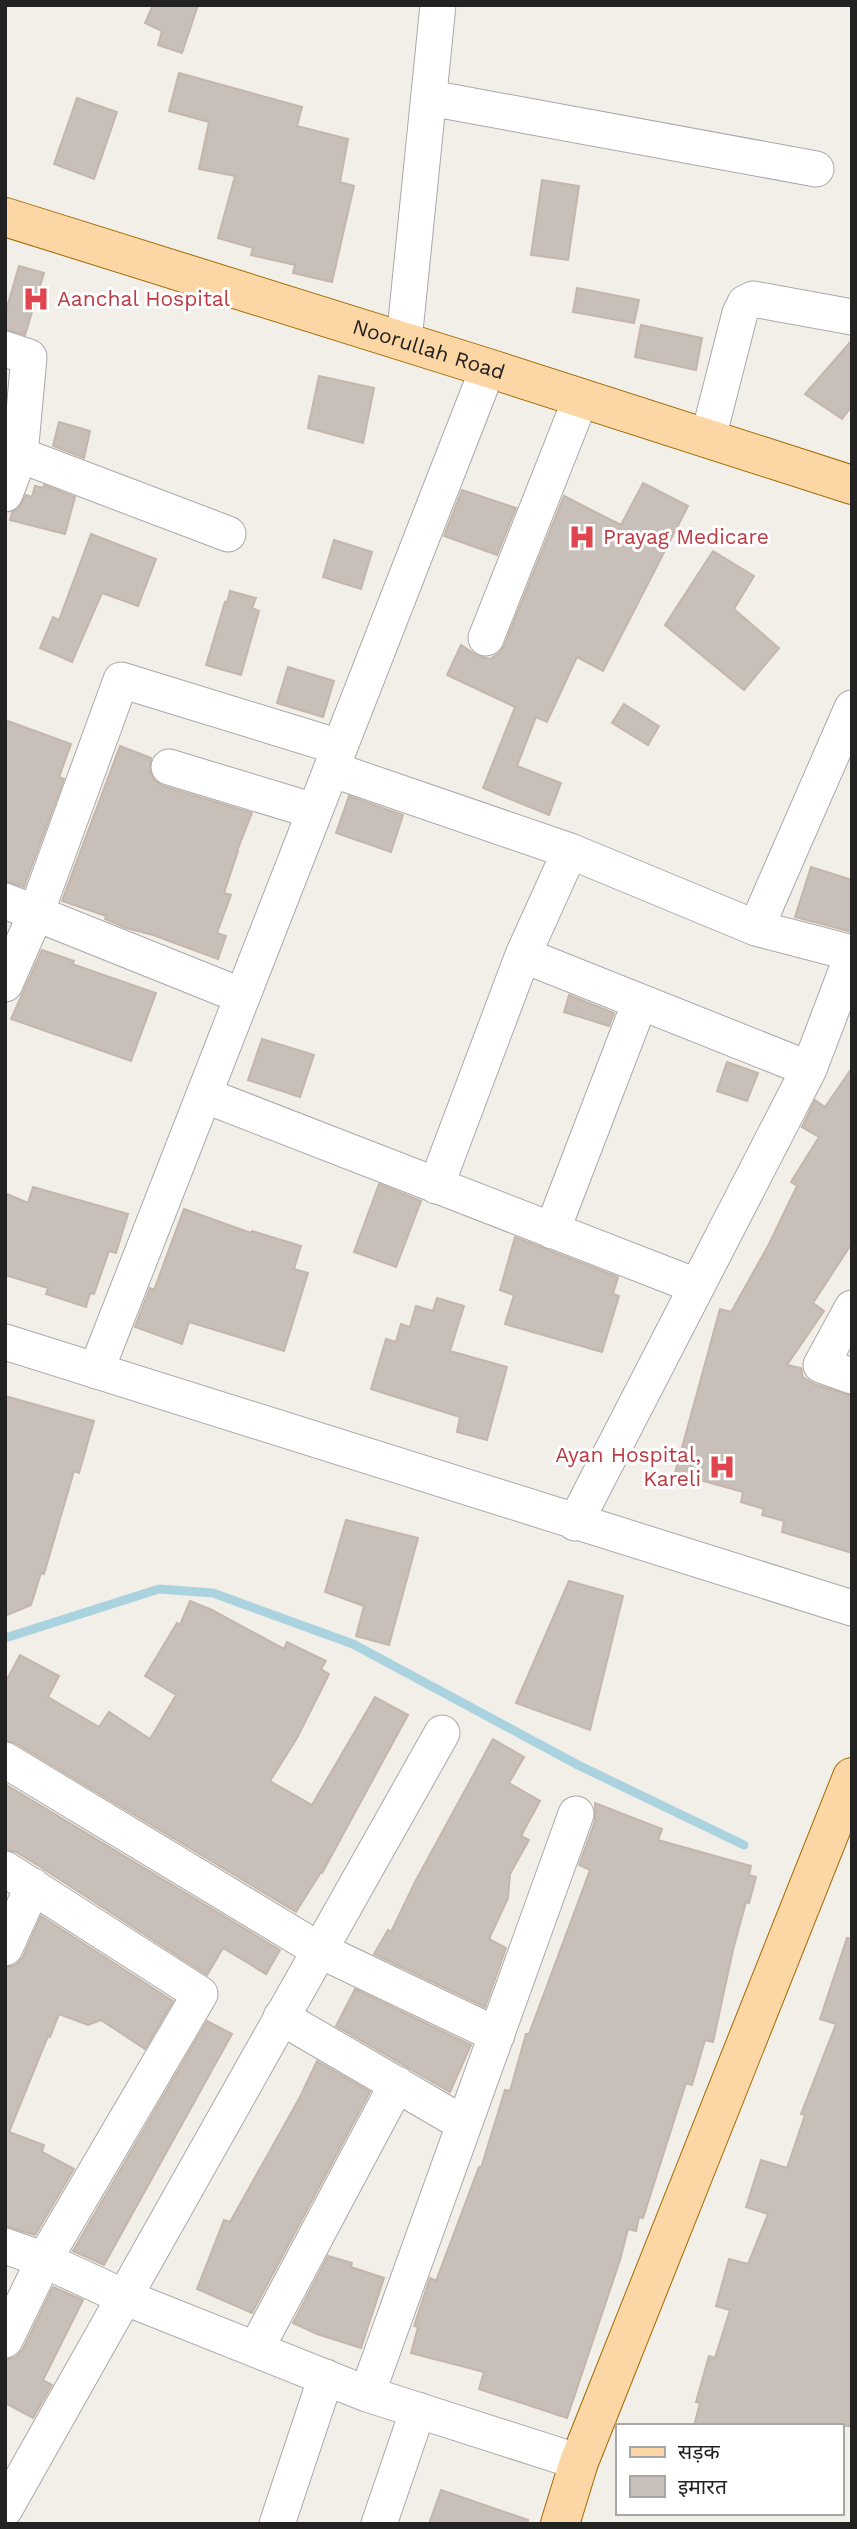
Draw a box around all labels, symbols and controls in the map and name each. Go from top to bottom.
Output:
hospital icon: Aanchal Hospital [21,284,51,314]
place label: Aanchal Hospital [57,286,231,311]
street label: Noorullah Road [350,313,508,385]
hospital icon: Prayag Medicare [567,522,597,552]
place label: Prayag Medicare [603,524,769,549]
place label: Ayan Hospital, Kareli [555,1442,701,1491]
hospital icon: Ayan Hospital, Kareli [707,1452,737,1482]
legend [616,2424,843,2515]
text: सड़क [678,2439,720,2464]
text: इमारत [678,2474,728,2499]

